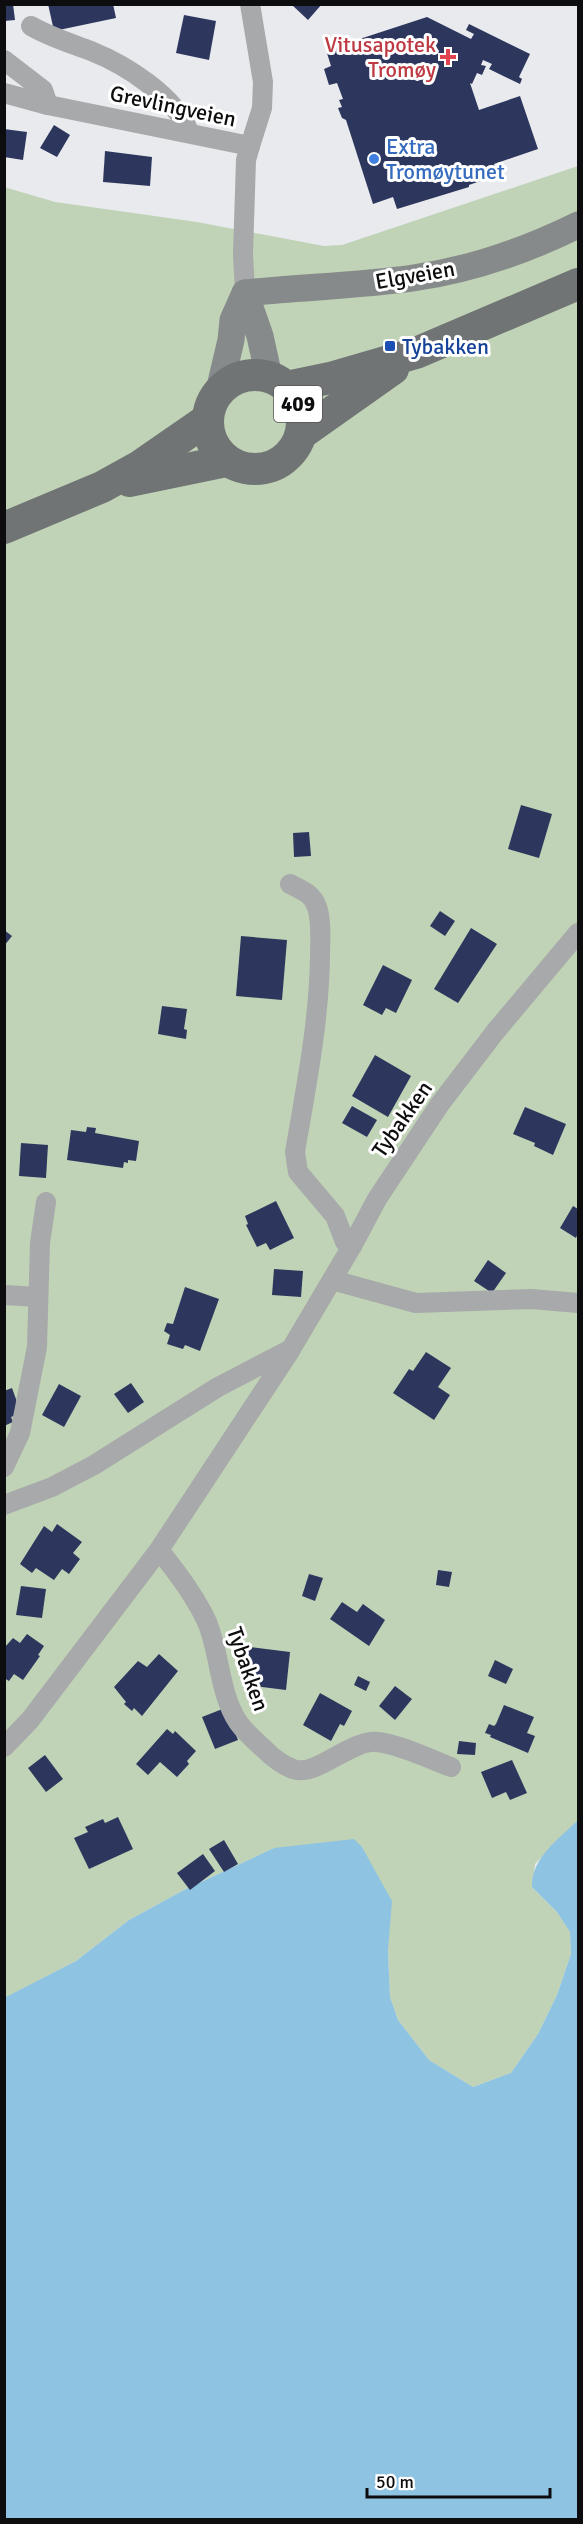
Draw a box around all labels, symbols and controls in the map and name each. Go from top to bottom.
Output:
place label: Vitusapotek Tromøy [325,31,437,83]
marker: Vitusapotek Tromøy [441,50,455,64]
street label: Grevlingveien [107,79,239,133]
place label: Extra Tromøytunet [386,133,505,185]
marker: Extra Tromøytunet [367,152,381,166]
street label: Elgveien [373,255,457,295]
place label: Tybakken [402,333,489,360]
marker: Tybakken [383,339,397,353]
road number: 409 [274,386,322,422]
street label: Tybakken [366,1076,438,1162]
street label: Tybakken [221,1623,275,1715]
scale bar [367,2461,550,2499]
text: 50 m [376,2471,414,2493]

